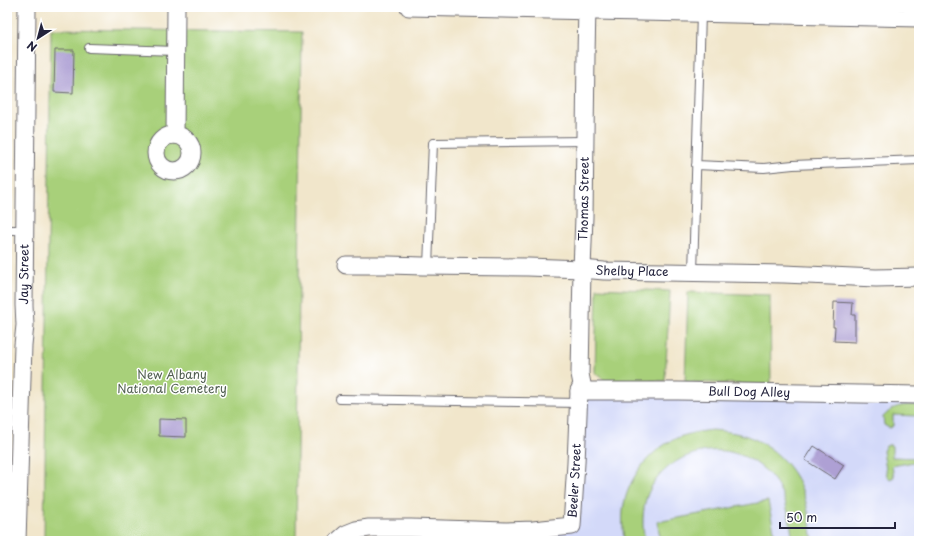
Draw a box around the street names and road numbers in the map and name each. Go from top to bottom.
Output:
street label: Thomas Street [573,156,593,241]
street label: Jay Street [14,244,33,304]
street label: Shelby Place [595,260,669,280]
street label: Bull Dog Alley [708,381,790,401]
street label: Beeler Street [563,443,585,519]

